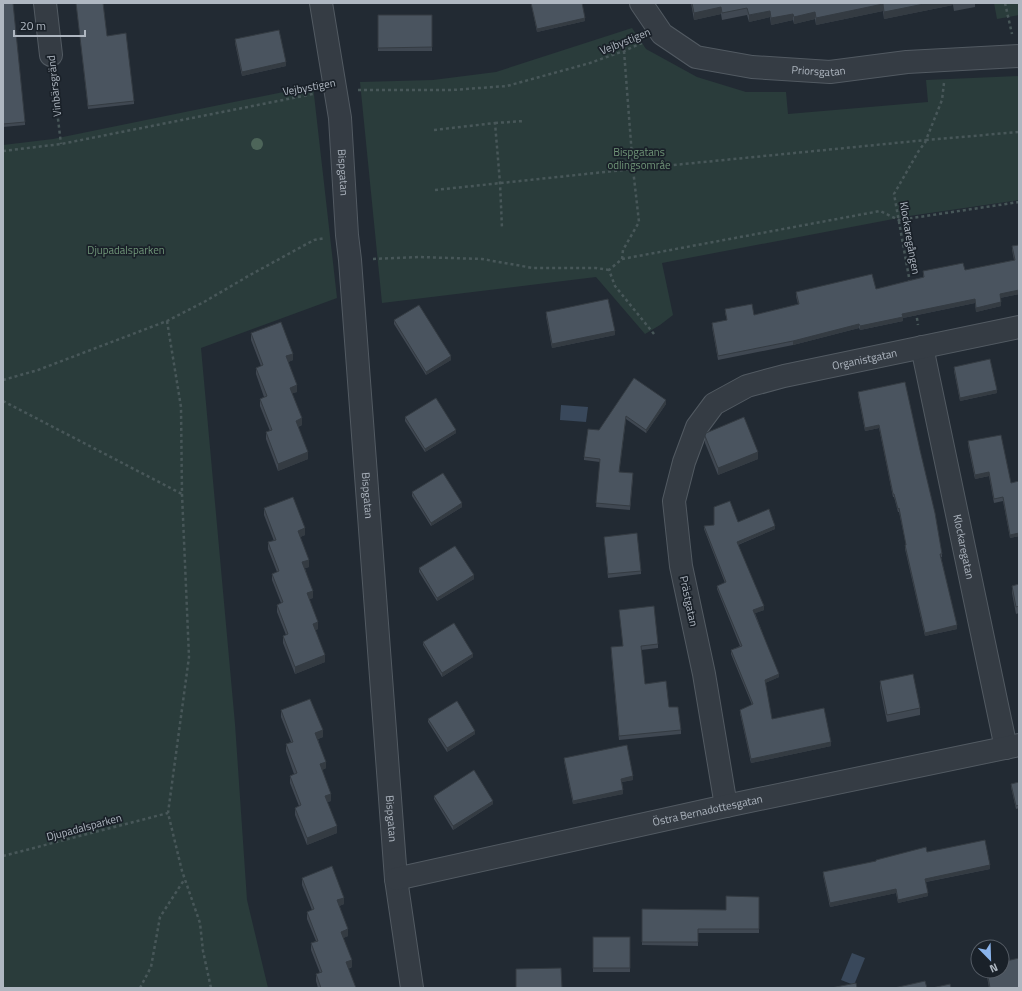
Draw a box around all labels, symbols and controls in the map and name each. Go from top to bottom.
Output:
scale bar [14,12,85,38]
text: 20 m [20,16,46,35]
street label: Vejbystigen [597,24,653,58]
street label: Vinbärsgränd [43,54,65,117]
street label: Priorsgatan [791,62,846,80]
street label: Vejbystigen [281,74,337,100]
park label: Bispgatans odlingsområe [607,144,671,173]
street label: Bispgatan [334,149,353,196]
street label: Klockaregången [896,200,924,276]
park label: Djupadalsparken [87,242,165,258]
street label: Organistgatan [831,345,899,374]
street label: Bispgatan [358,472,377,519]
street label: Klockaregatan [949,513,978,581]
street label: Prästgatan [676,574,702,628]
street label: Östra Bernadottesgatan [651,791,764,830]
street label: Bispgatan [382,795,401,842]
street label: Djupadalsparken [45,809,124,845]
north arrow [970,939,1010,979]
text: N [987,959,1001,977]

